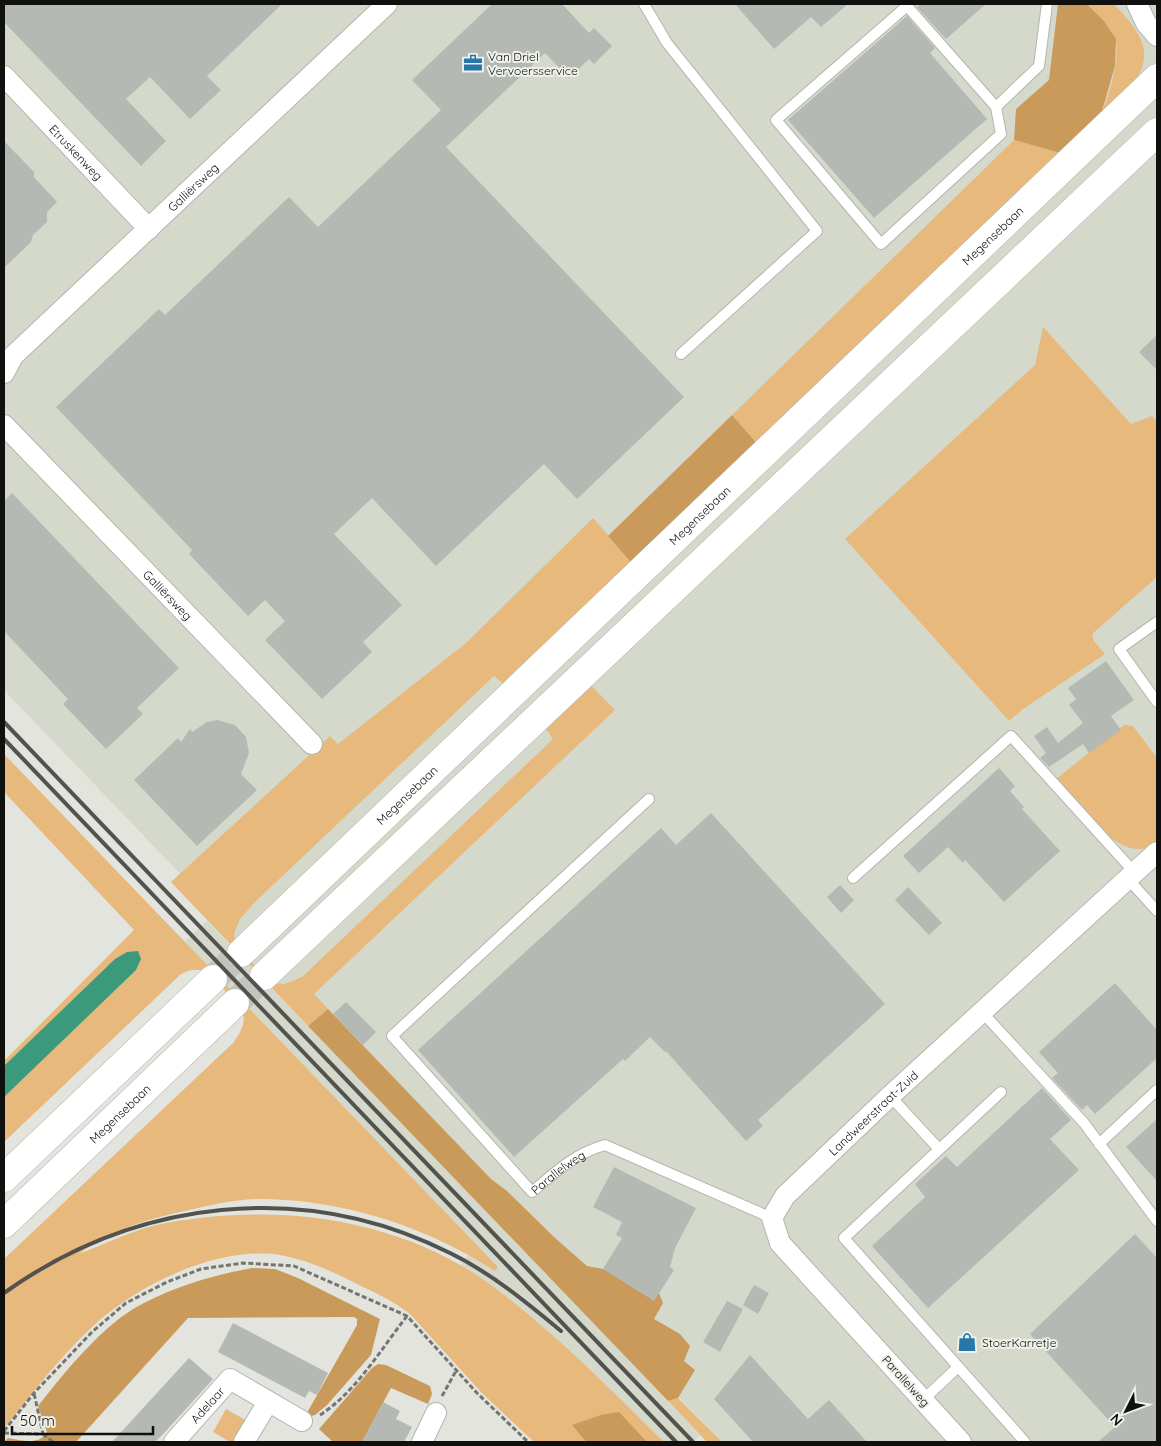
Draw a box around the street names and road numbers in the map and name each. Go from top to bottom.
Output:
street label: Etruskenweg [46,121,106,183]
street label: Galliërsweg [164,159,221,214]
street label: Megensebaan [959,203,1026,268]
street label: Megensebaan [666,482,733,548]
street label: Galliërsweg [140,566,196,623]
street label: Megensebaan [373,762,440,828]
street label: Landweerstraat-Zuid [825,1067,921,1158]
street label: Megensebaan [86,1081,153,1146]
street label: Parallelweg [528,1147,587,1197]
street label: Parallelweg [879,1352,933,1410]
street label: Adelaar [187,1383,228,1426]

